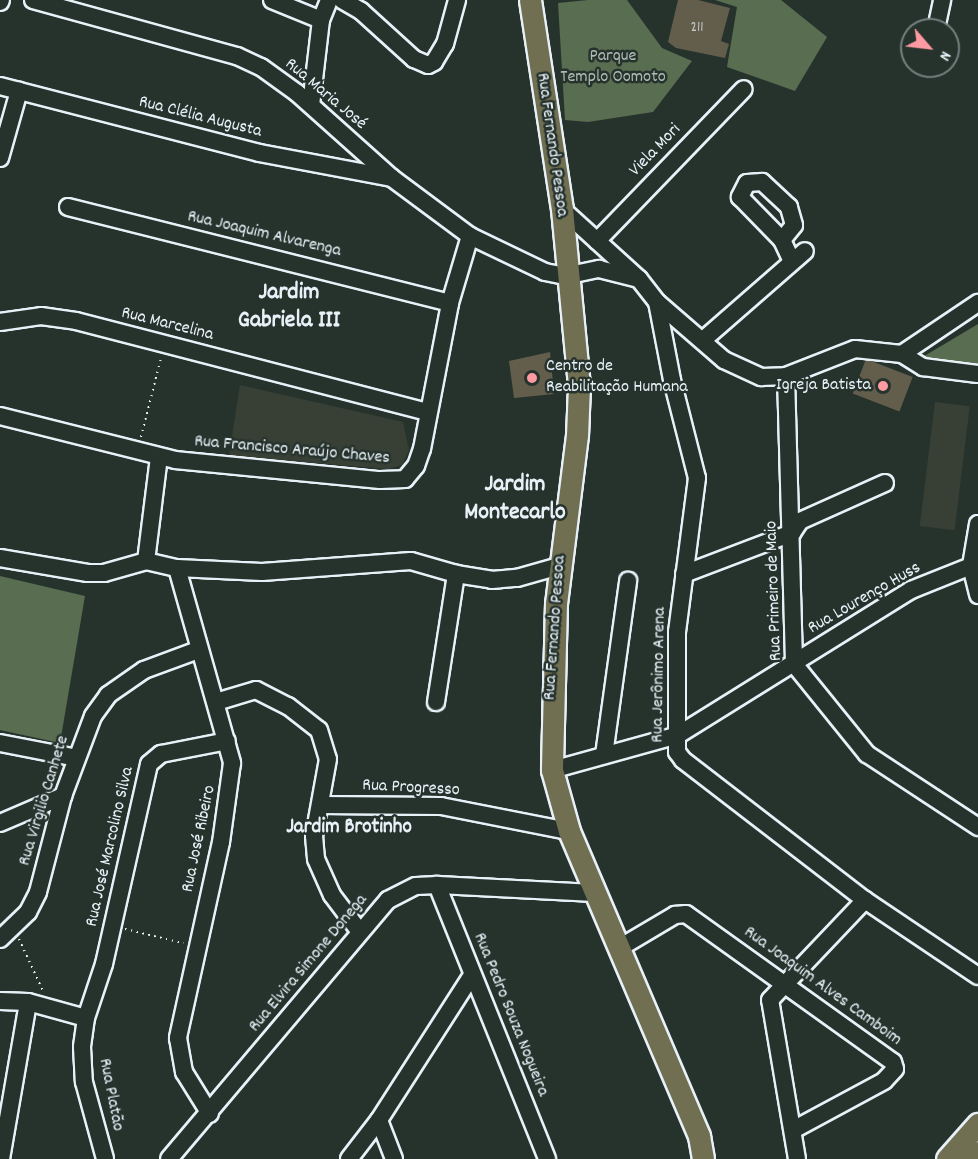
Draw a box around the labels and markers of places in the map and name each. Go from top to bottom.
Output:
place label: Centro de Reabilitação Humana [546,357,688,400]
marker: Centro de Reabilitação Humana [523,369,541,387]
place label: Igreja Batista [776,375,871,397]
marker: Igreja Batista [876,379,890,393]

